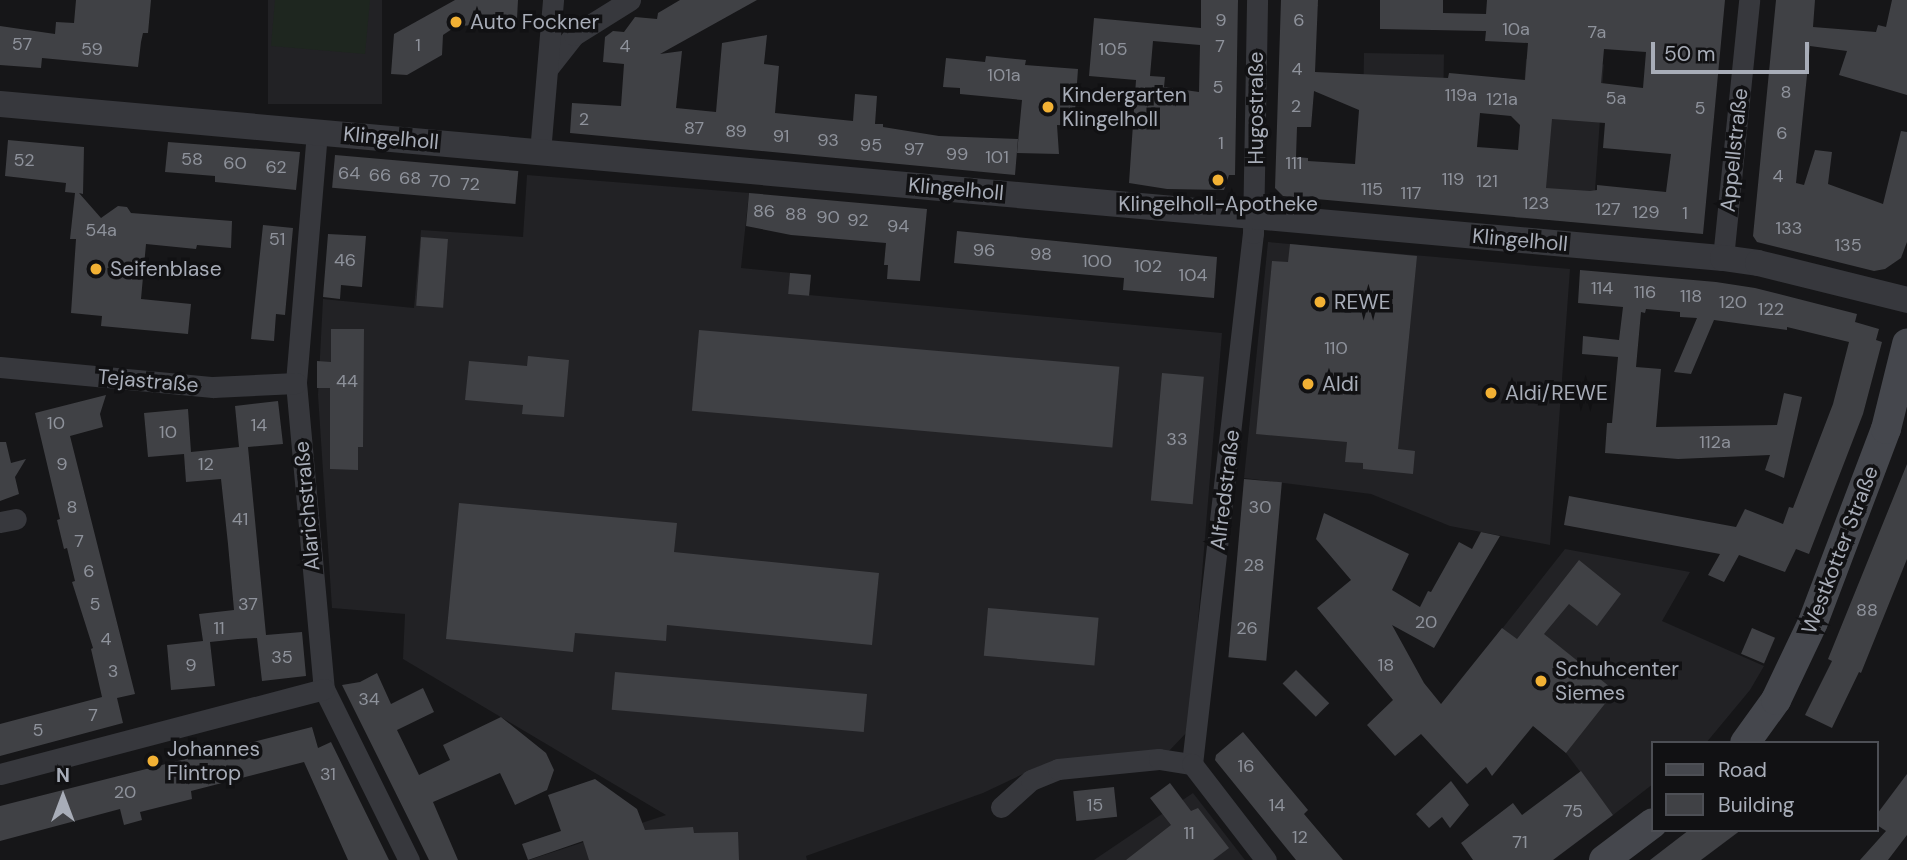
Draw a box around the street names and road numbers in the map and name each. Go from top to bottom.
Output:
street label: Hugostraße [1243,51,1269,165]
street label: Appellstraße [1715,87,1753,213]
street label: Klingelholl [342,121,440,155]
street label: Klingelholl [907,172,1005,206]
street label: Klingelholl [1471,223,1569,257]
street label: Tejastraße [96,364,200,398]
street label: Alfredstraße [1205,428,1245,552]
street label: Alarichstraße [289,440,325,572]
street label: Westkotter Straße [1796,462,1884,638]

